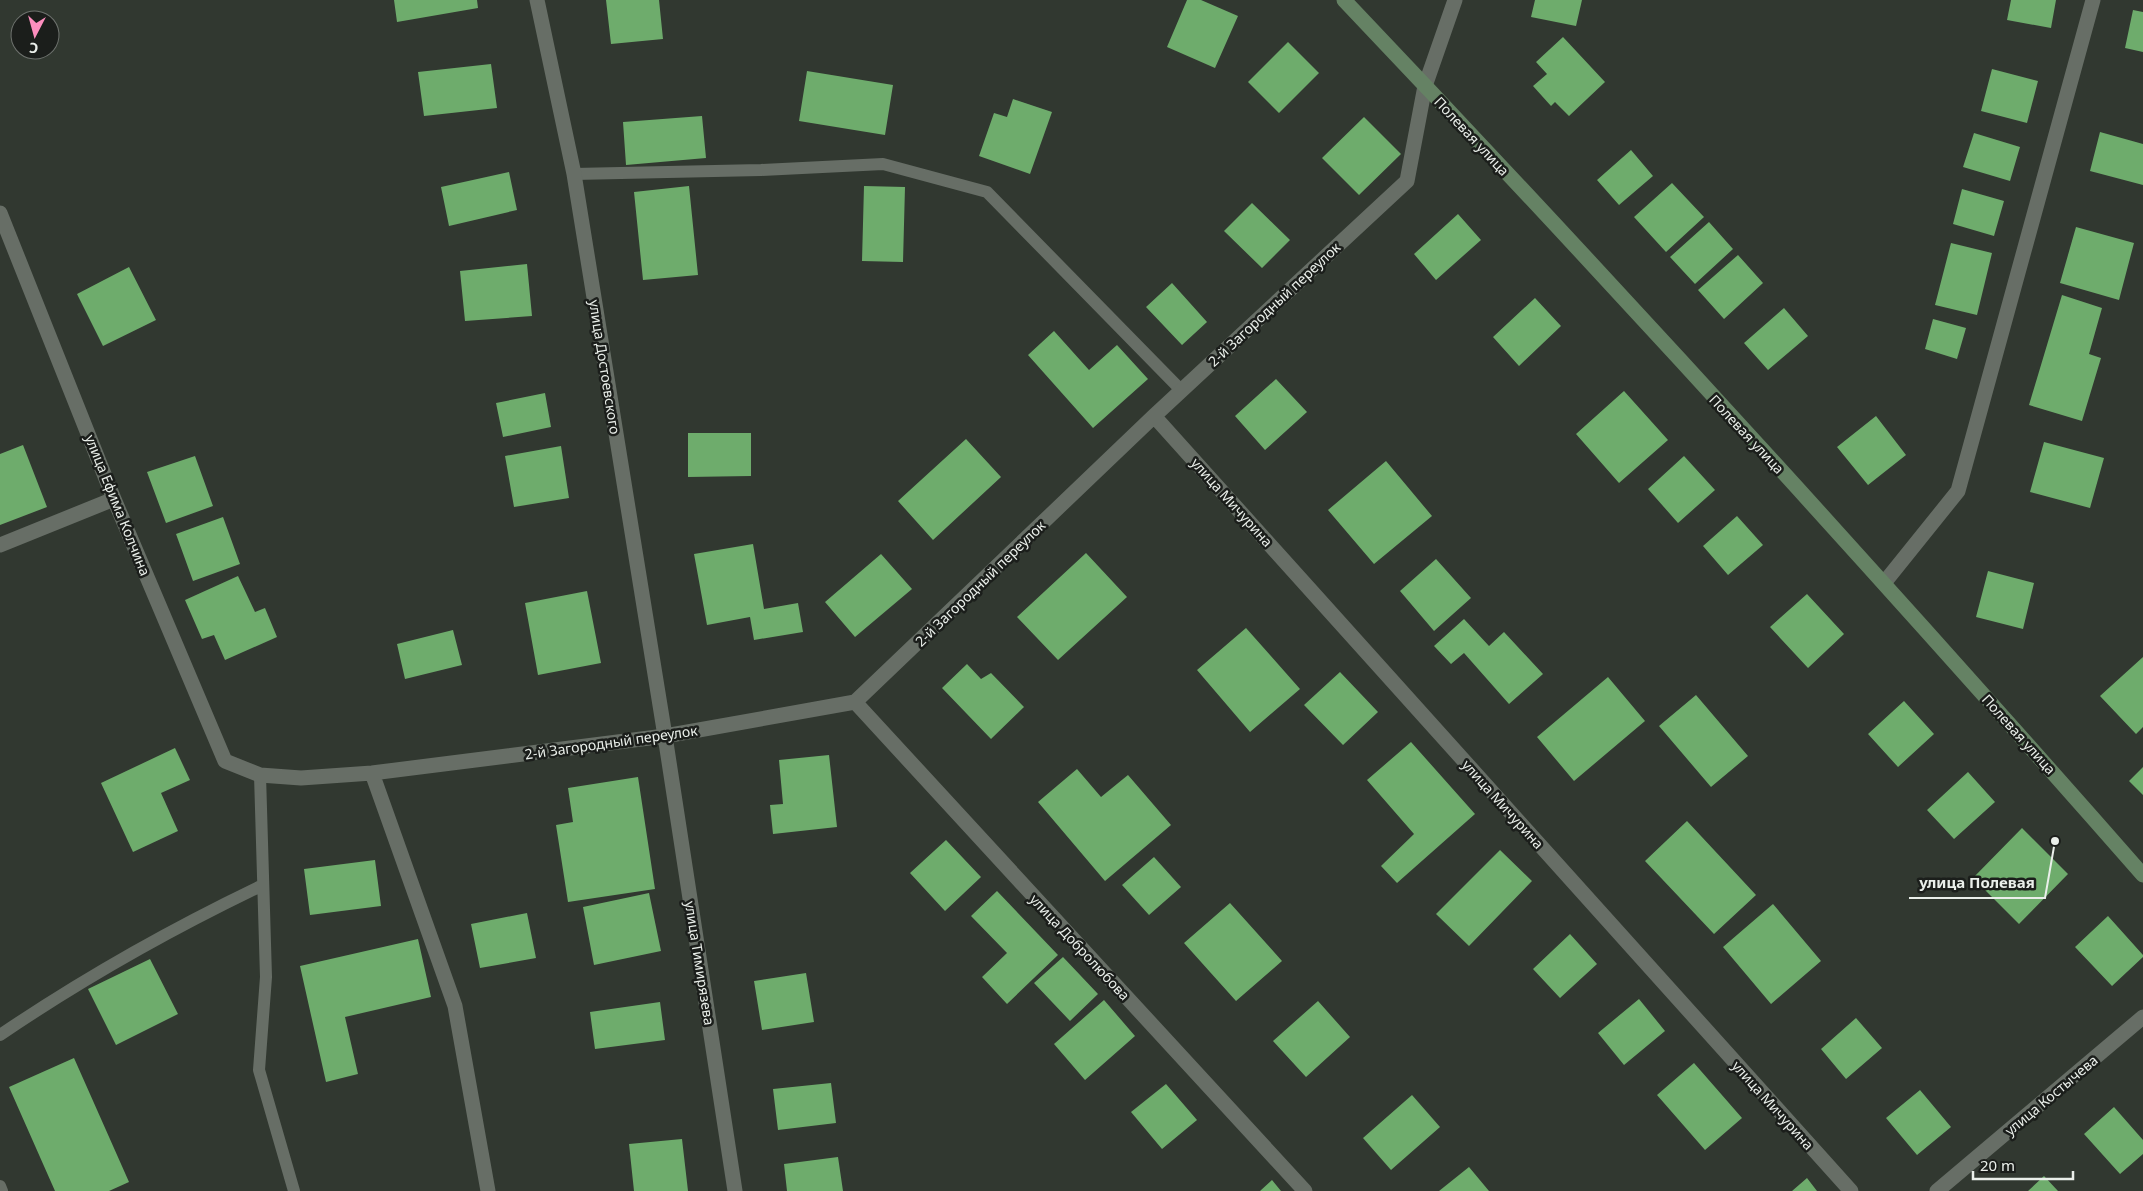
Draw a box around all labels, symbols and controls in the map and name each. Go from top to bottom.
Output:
north arrow [10,10,60,60]
text: С [28,39,39,58]
street label: Полевая улица [1430,92,1514,180]
street label: 2-й Загородный переулок [1204,237,1345,370]
street label: улица Достоевского [585,298,625,436]
street label: Полевая улица [1705,390,1789,478]
street label: улица Ефима Колчина [81,432,155,578]
street label: улица Мичурина [1187,453,1277,551]
street label: 2-й Загородный переулок [911,515,1050,650]
street label: Полевая улица [1978,690,2060,778]
street label: 2-й Загородный переулок [523,720,699,764]
street label: улица Мичурина [1458,755,1548,853]
callout: улица Полевая [1909,868,2045,898]
text: улица Полевая [1918,872,2035,892]
street label: улица Добролюбова [1026,890,1134,1004]
street label: улица Тимирязева [681,900,719,1026]
street label: улица Костычева [2001,1051,2101,1139]
street label: улица Мичурина [1728,1056,1818,1154]
scale bar [1973,1148,2073,1180]
text: 20 m [1980,1155,2015,1175]

